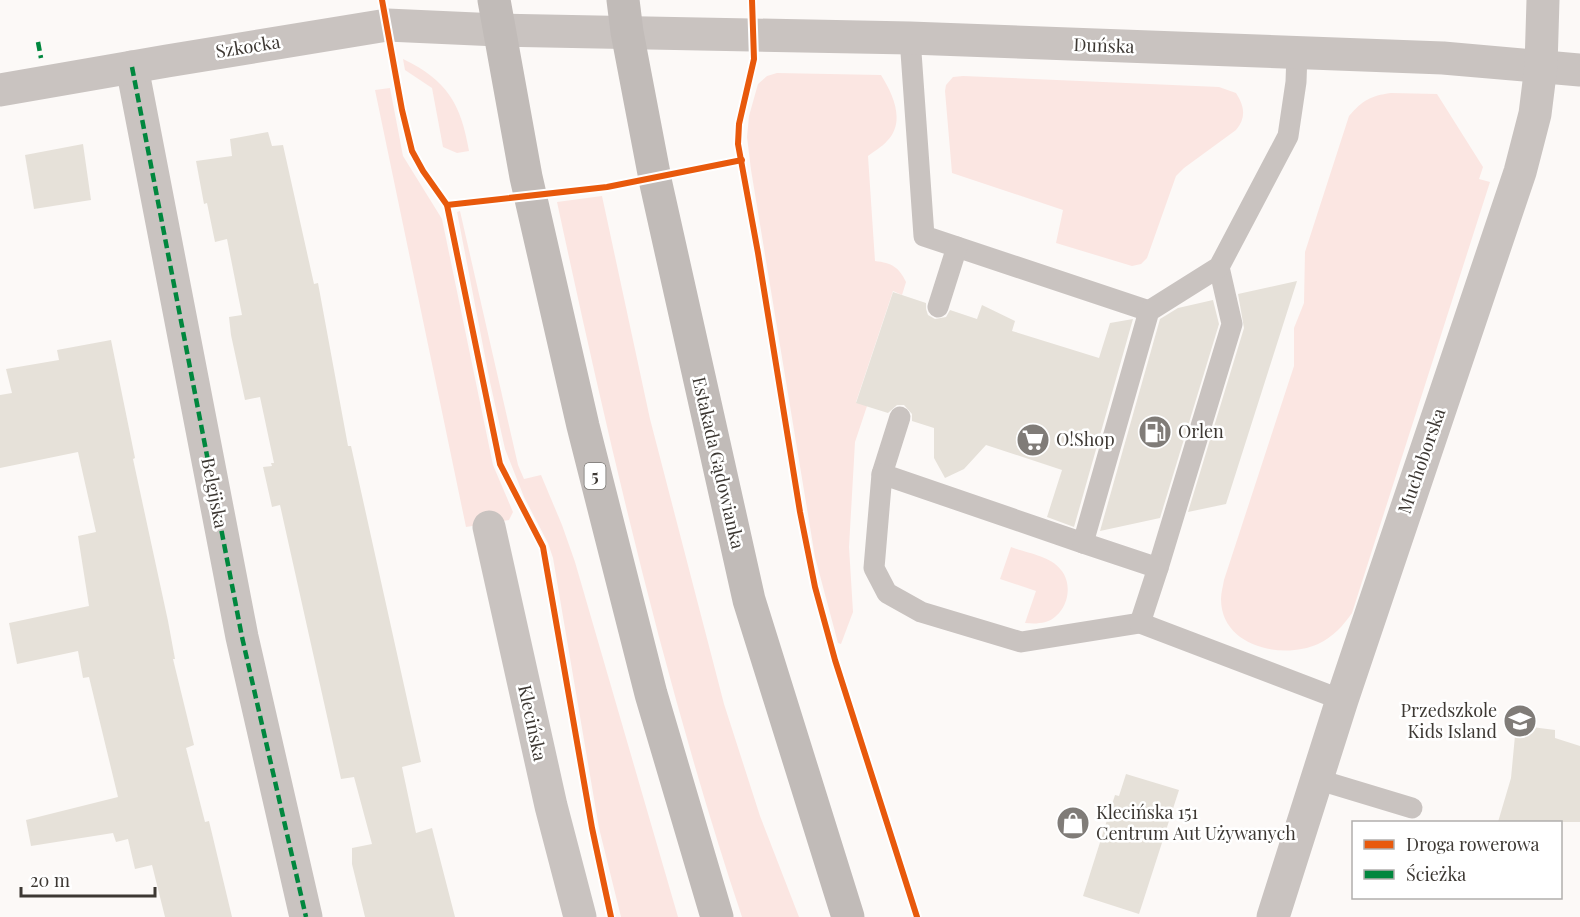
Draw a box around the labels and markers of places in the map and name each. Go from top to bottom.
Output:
fuel station icon: Orlen [1137,414,1173,450]
place label: Orlen [1178,419,1224,443]
supermarket icon: O!Shop [1015,422,1051,458]
place label: O!Shop [1056,427,1115,451]
place label: Przedszkole Kids Island [1401,698,1498,743]
school or university icon: Przedszkole Kids Island [1502,703,1538,739]
place label: Klecińska 151 Centrum Aut Używanych [1096,800,1296,845]
shop icon: Klecińska 151 Centrum Aut Używanych [1055,805,1091,841]

